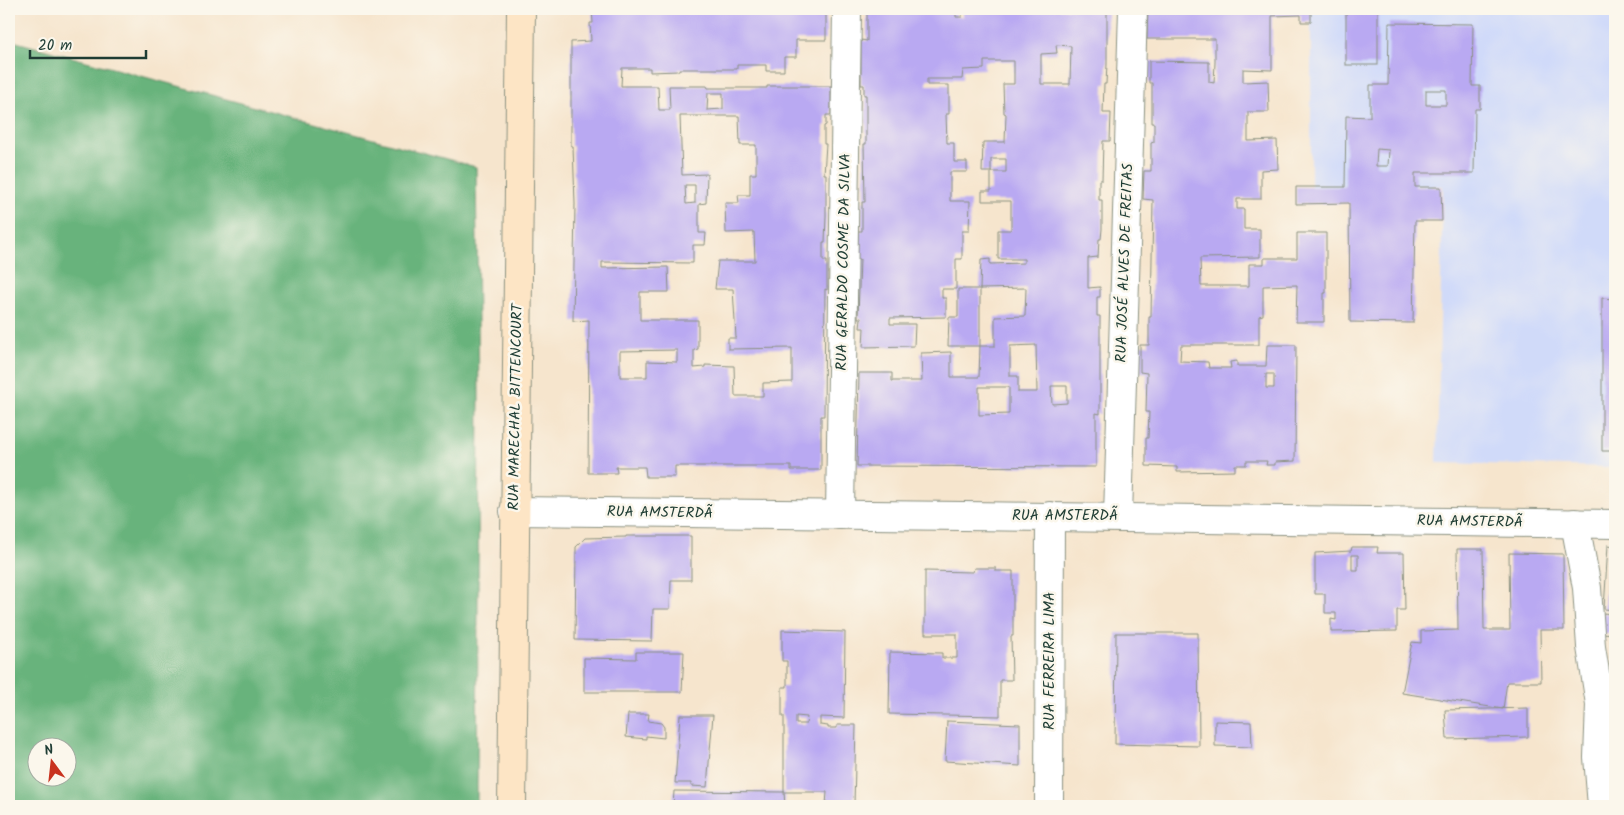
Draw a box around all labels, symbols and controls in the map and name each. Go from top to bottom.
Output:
scale bar [30,28,146,60]
text: 20 m [38,34,72,58]
street label: RUA GERALDO COSME DA SILVA [830,153,858,371]
street label: RUA JOSÉ ALVES DE FREITAS [1110,163,1140,363]
street label: RUA MARECHAL BITTENCOURT [502,301,530,511]
street label: RUA AMSTERDÃ [607,500,713,526]
street label: RUA AMSTERDÃ [1012,504,1118,528]
street label: RUA AMSTERDÃ [1417,509,1523,535]
street label: RUA FERREIRA LIMA [1038,592,1062,730]
north arrow [28,738,78,788]
text: N [42,739,56,762]

